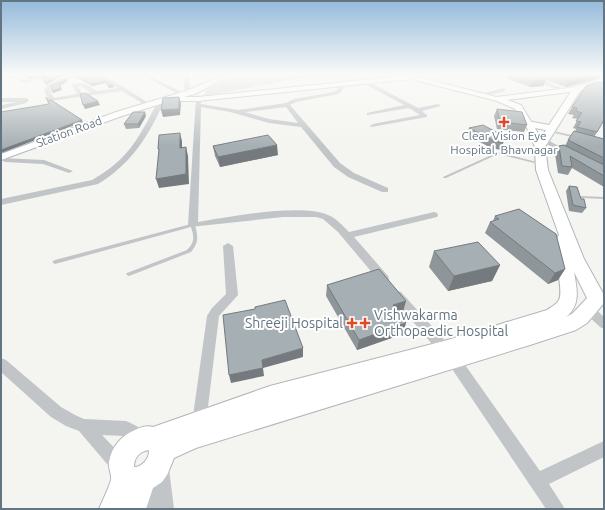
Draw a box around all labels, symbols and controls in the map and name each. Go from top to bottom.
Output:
street label: Station Road [34,114,104,149]
marker: Clear Vision Eye Hospital, Bhavnagar [498,116,510,128]
place label: Clear Vision Eye Hospital, Bhavnagar [450,129,558,156]
place label: Vishwakarma Orthopaedic Hospital [374,307,509,339]
place label: Shreeji Hospital [245,315,343,331]
marker: Shreeji Hospital [346,317,358,329]
marker: Vishwakarma Orthopaedic Hospital [359,317,371,329]

